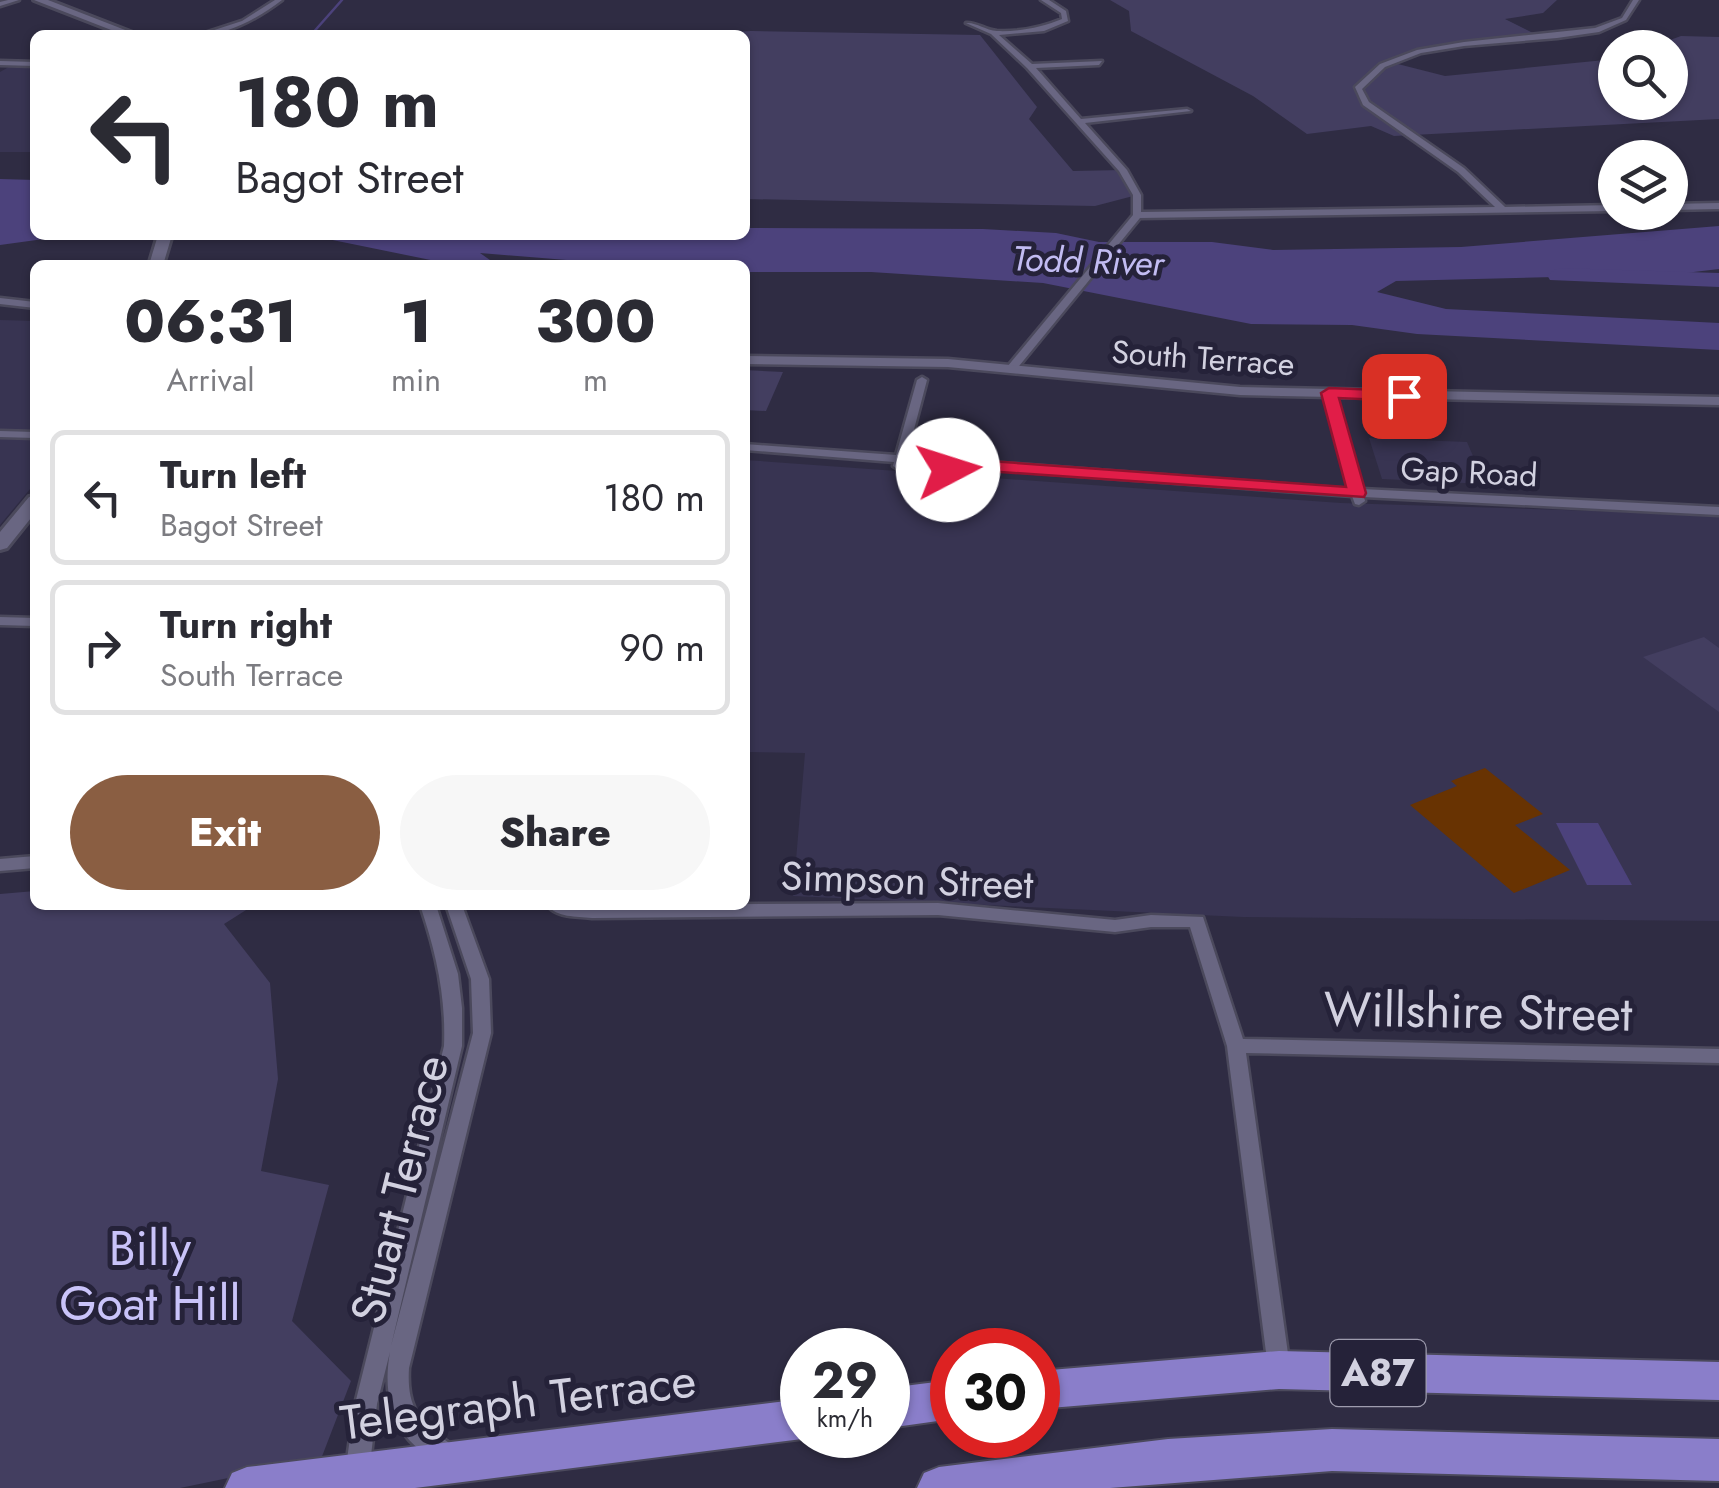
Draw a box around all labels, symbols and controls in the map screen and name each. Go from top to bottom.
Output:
map controls [1598,30,1688,230]
button: search [1598,30,1688,120]
text: 180 m [235,52,439,153]
icon: left [70,70,200,200]
button: layers [1598,140,1688,230]
text: Bagot Street [235,145,464,210]
water label: Todd River [1011,233,1167,289]
text: 06:31 [124,278,297,365]
text: 1 [400,278,432,365]
text: 300 [535,278,656,365]
street label: South Terrace [1110,329,1296,387]
pin [1362,354,1447,439]
text: Arrival [166,357,255,403]
text: min [391,357,441,403]
text: m [583,357,608,403]
icon: arrive [1377,369,1432,424]
position arrow [896,418,1000,522]
street label: Gap Road [1399,445,1539,499]
text: Turn left [160,447,306,502]
icon: left [75,470,130,525]
text: 180 m [603,470,705,525]
text: Bagot Street [160,502,323,548]
text: Turn right [160,597,332,652]
icon: right [75,620,130,675]
text: 90 m [619,620,705,675]
text: South Terrace [160,652,343,698]
button: Exit [70,775,380,890]
button: Share [400,775,710,890]
street label: Simpson Street [780,847,1035,913]
street label: Willshire Street [1323,974,1633,1049]
street label: Stuart Terrace [333,1048,466,1331]
park label: Billy Goat Hill [59,1214,241,1338]
speed limit sign: 30 [930,1328,1060,1458]
road number: A87 [1330,1340,1426,1406]
text: 29 [812,1344,878,1417]
street label: Telegraph Terrace [336,1345,700,1458]
text: km/h [817,1400,873,1436]

